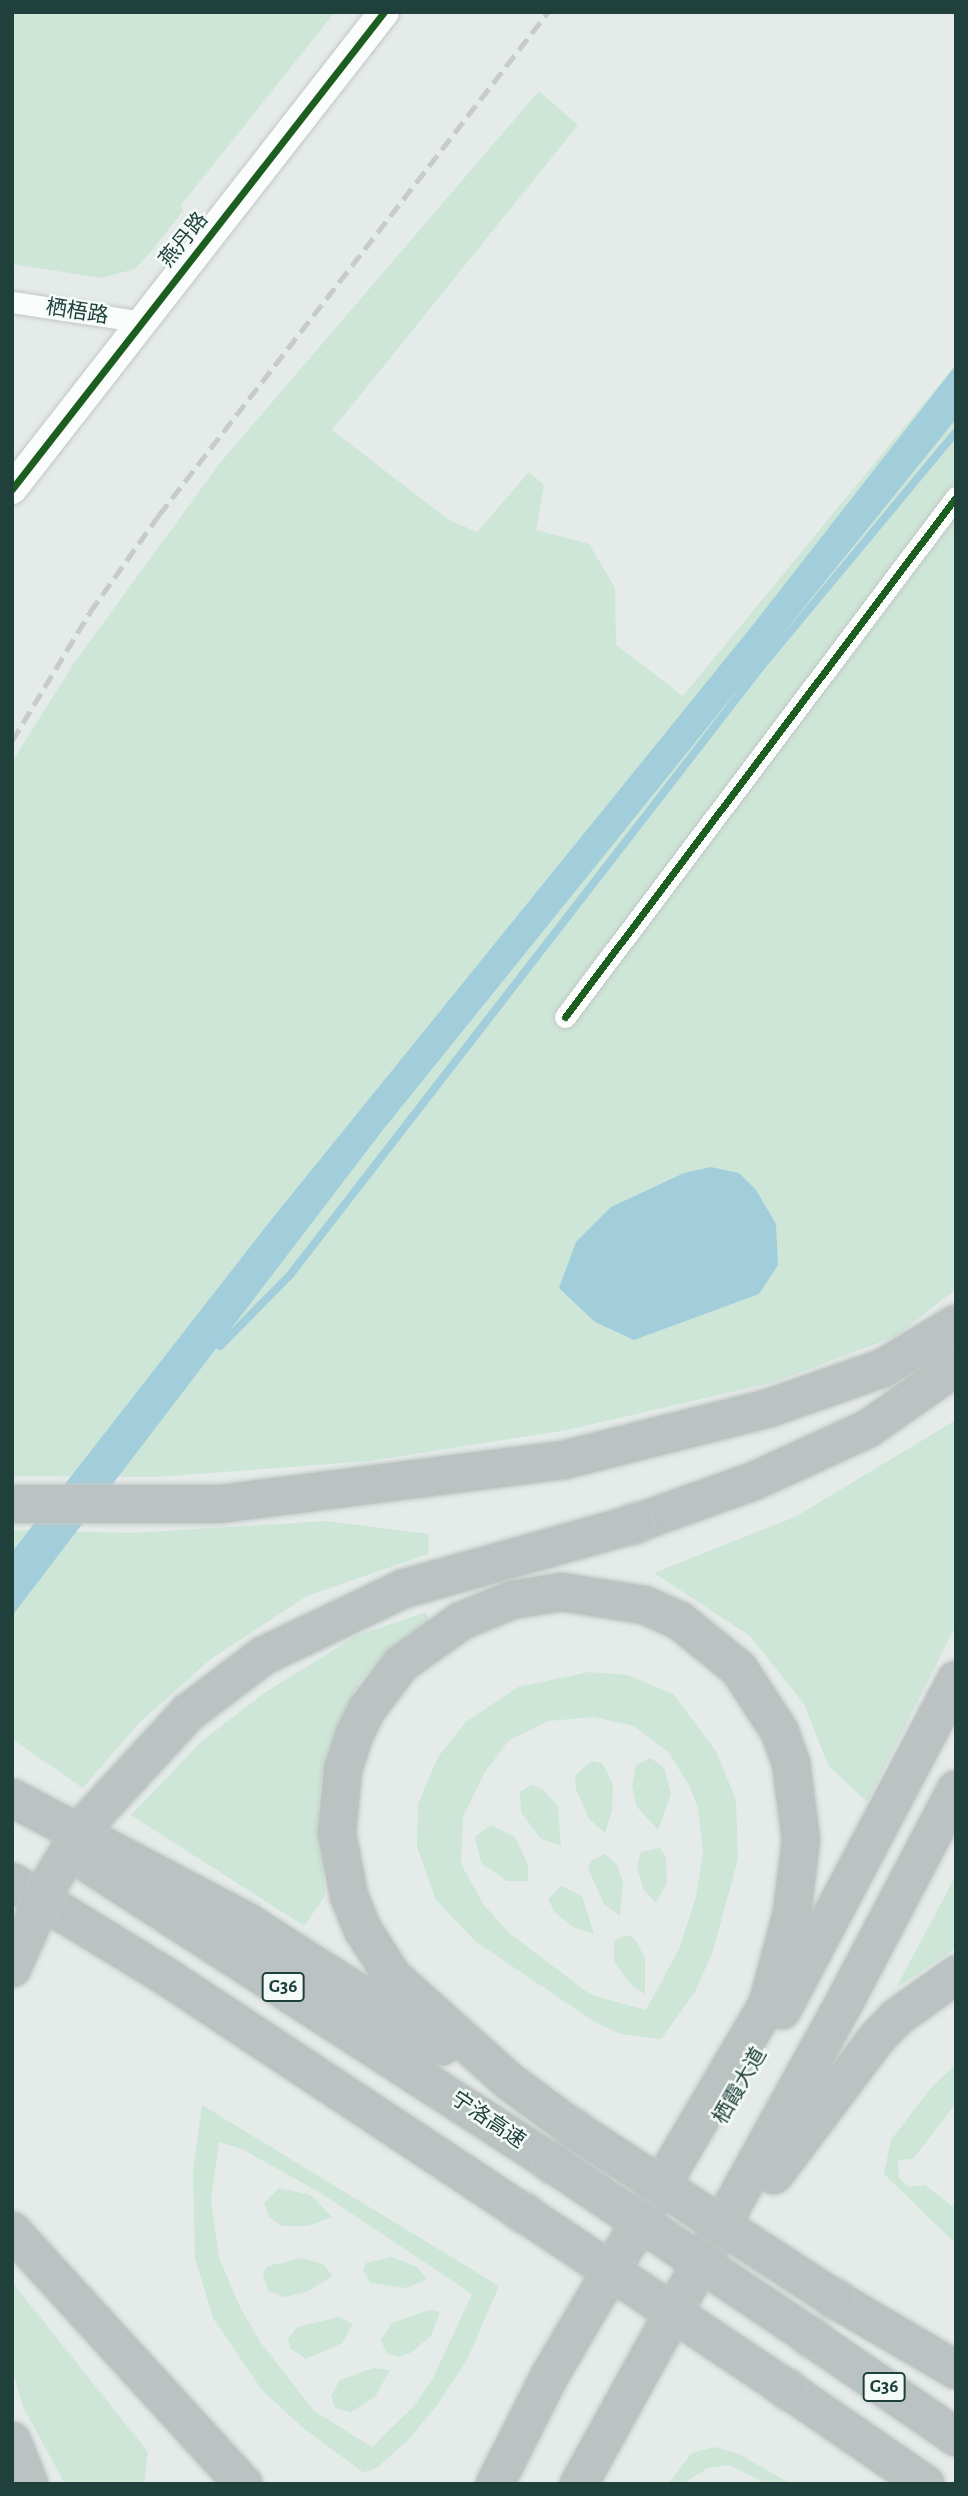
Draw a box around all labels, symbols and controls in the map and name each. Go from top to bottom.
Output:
street label: 燕丹路 [154,208,214,272]
street label: 栖梧路 [44,295,110,329]
road number: G36 [260,1971,306,2002]
street label: 栖霞大道 [708,2043,772,2129]
street label: 宁洛高速 [446,2086,530,2154]
road number: G36 [861,2372,907,2402]

